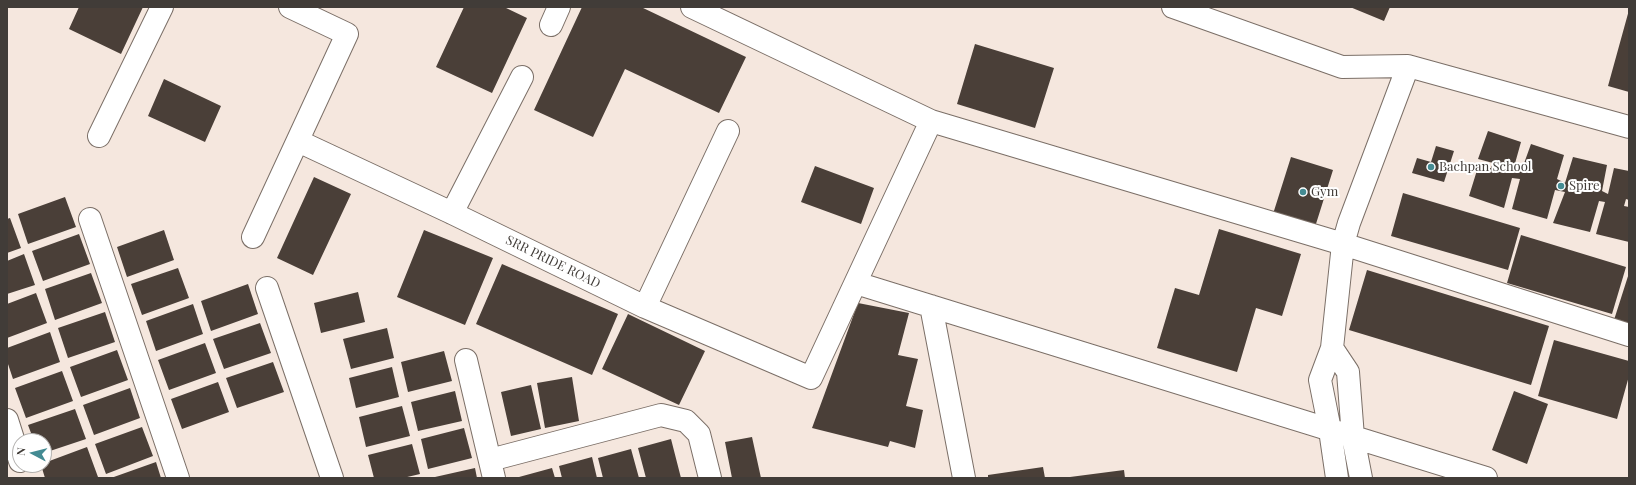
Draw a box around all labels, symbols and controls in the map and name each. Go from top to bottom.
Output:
place label: Bachpan School [1439,159,1531,175]
marker: Bachpan School [1426,162,1436,172]
place label: Spire [1569,178,1599,194]
marker: Spire [1556,181,1566,191]
place label: Gym [1311,184,1338,200]
marker: Gym [1298,187,1308,197]
street label: SRR PRIDE ROAD [503,232,603,292]
north arrow [12,433,52,473]
text: N [13,447,29,456]

